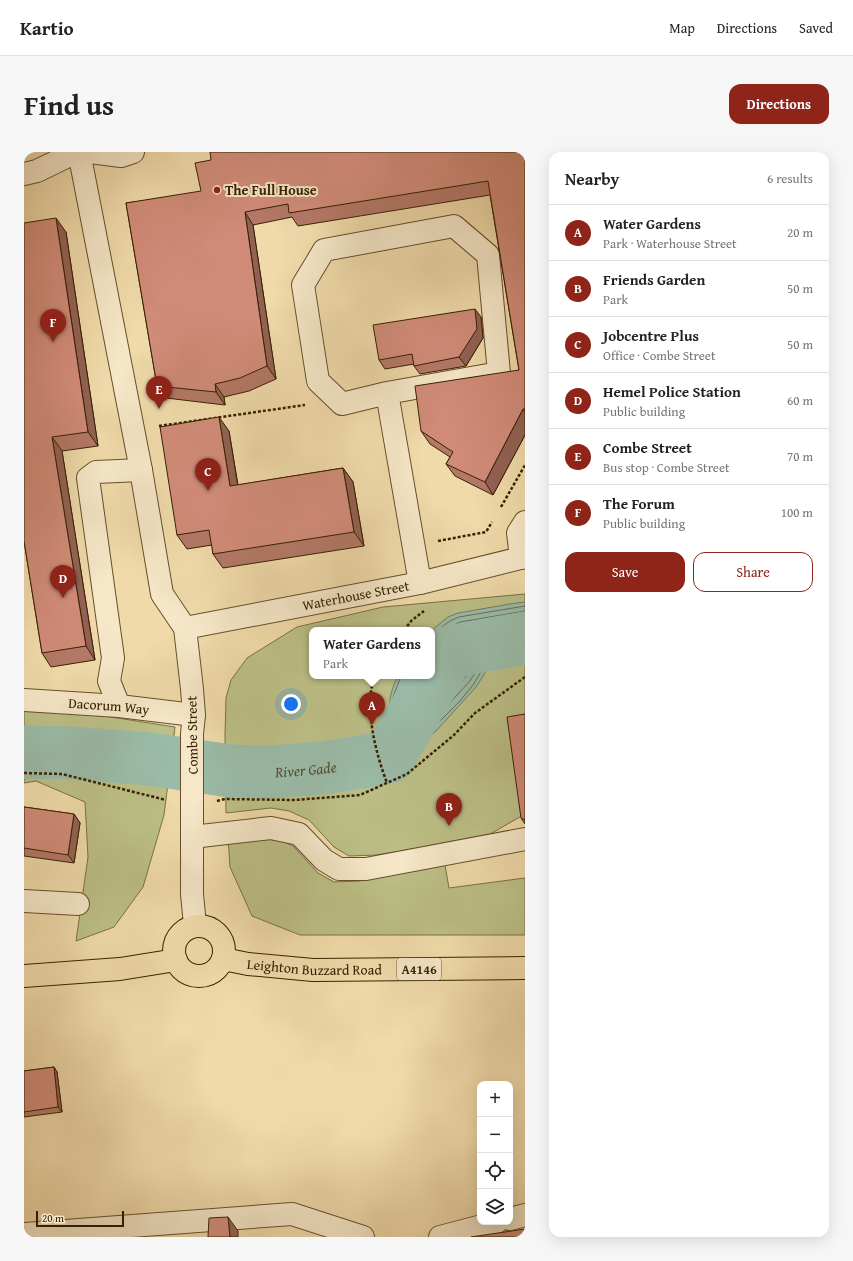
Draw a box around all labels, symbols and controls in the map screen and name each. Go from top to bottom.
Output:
text: Kartio [20,14,74,42]
text: Map [669,18,695,38]
text: Directions [717,18,777,38]
text: Saved [799,18,833,38]
text: Find us [24,84,114,125]
button: Directions [729,84,829,124]
text: Nearby [565,166,619,191]
text: 6 results [767,169,813,188]
place label: The Full House [225,180,317,200]
marker: The Full House [212,185,222,195]
text: Water Gardens [603,213,701,234]
text: A [574,223,582,242]
text: 20 m [787,223,813,242]
text: Park · Waterhouse Street [603,234,737,253]
text: Friends Garden [603,269,705,290]
text: B [574,279,582,298]
text: 50 m [787,279,813,298]
text: Park [603,290,628,309]
pin: F [40,309,66,342]
text: Jobcentre Plus [603,325,699,346]
text: C [574,335,582,354]
text: 50 m [787,335,813,354]
text: Office · Combe Street [603,346,716,365]
pin: E [146,376,172,409]
text: Hemel Police Station [603,381,741,402]
text: D [574,391,582,410]
text: 60 m [787,391,813,410]
text: Public building [603,402,685,421]
text: Combe Street [603,437,692,458]
text: E [575,447,581,466]
text: 70 m [787,447,813,466]
pin: C [195,458,221,491]
text: Bus stop · Combe Street [603,458,730,477]
text: The Forum [603,493,675,514]
text: F [575,503,581,522]
text: 100 m [781,503,813,522]
text: Public building [603,514,685,533]
button: Save [565,552,685,592]
button: Share [693,552,813,592]
pin: D [50,565,76,598]
street label: Waterhouse Street [301,575,411,615]
popup [309,627,435,679]
text: Water Gardens [323,633,421,654]
text: Park [323,654,348,673]
pin: A [359,692,385,725]
street label: Dacorum Way [68,693,150,720]
your location [281,694,301,714]
street label: Combe Street [181,696,203,774]
water label: River Gade [273,756,338,782]
pin: B [436,793,462,826]
street label: Leighton Buzzard Road [246,954,382,980]
road number: A4146 [397,958,441,980]
map controls [477,1081,513,1225]
button: + [477,1081,513,1117]
button: − [477,1117,513,1153]
button: locate [477,1153,513,1189]
button: layers [477,1189,513,1225]
scale bar [36,1209,124,1228]
text: 20 m [42,1210,64,1226]

